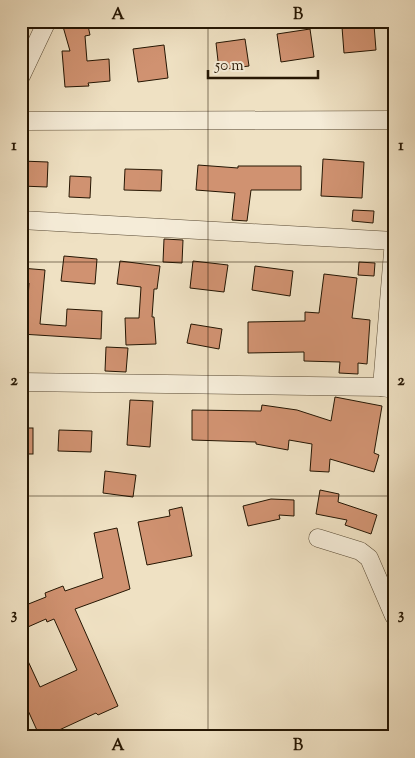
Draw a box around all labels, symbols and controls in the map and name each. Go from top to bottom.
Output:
text: A [112,4,125,27]
text: B [293,4,303,27]
scale bar [208,48,318,80]
text: 50 m [214,56,244,77]
text: 1 [11,135,17,158]
text: 1 [398,135,404,158]
text: 2 [10,370,18,393]
text: 2 [397,370,405,393]
text: 3 [11,604,18,627]
text: 3 [398,604,405,627]
text: A [112,735,125,758]
text: B [293,735,303,758]

